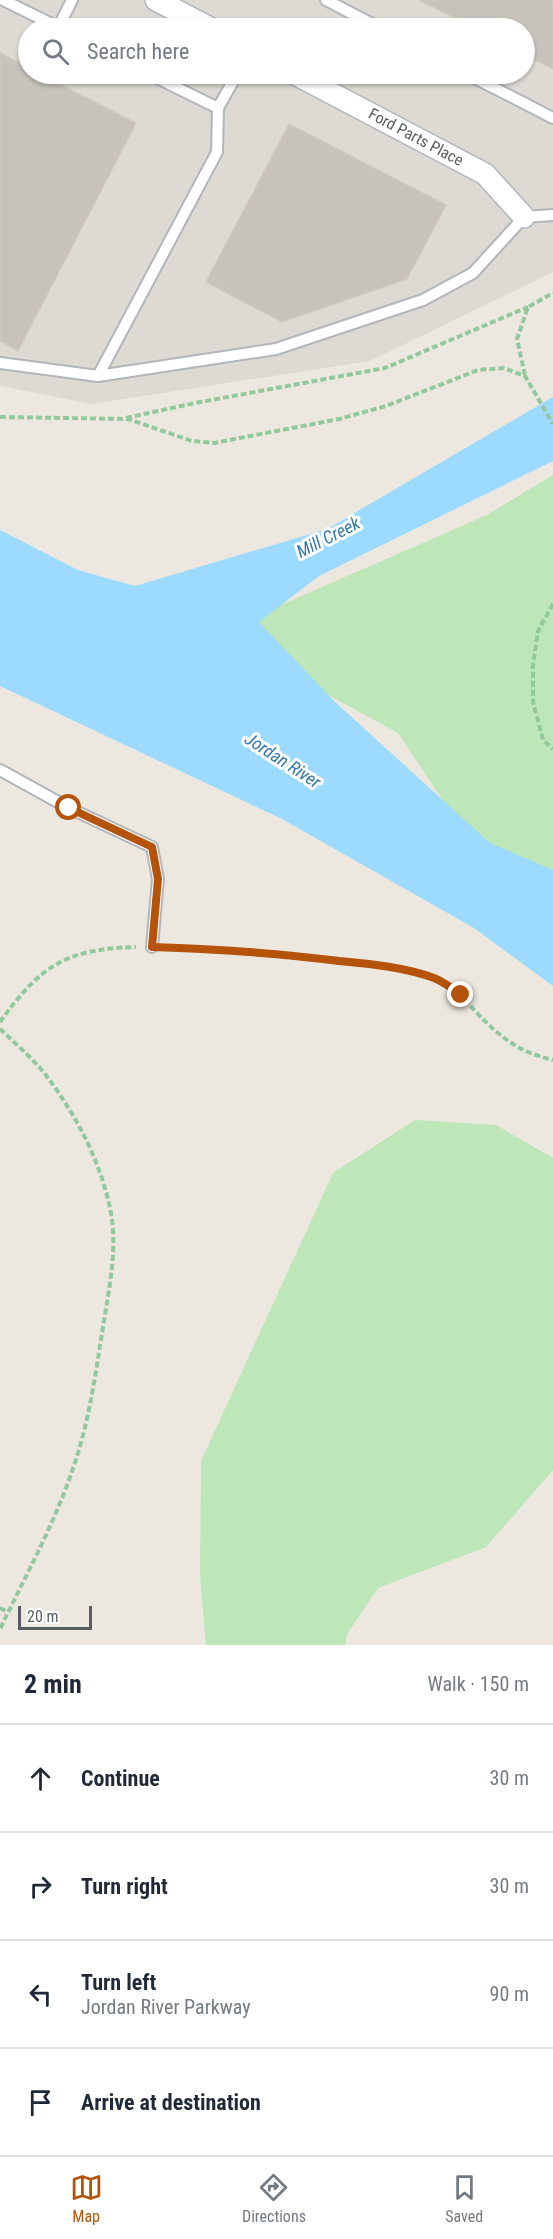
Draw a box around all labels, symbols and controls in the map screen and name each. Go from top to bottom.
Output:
search box [18,18,535,84]
icon: search [39,35,72,68]
text: Search here [87,39,189,64]
street label: Ford Parts Place [365,104,467,170]
water label: Mill Creek [293,512,364,562]
water label: Jordan River [241,728,325,793]
route start [55,794,81,820]
route end [447,981,473,1007]
scale bar [18,1603,92,1630]
text: 20 m [27,1607,59,1626]
text: 2 min [24,1669,82,1699]
text: Walk · 150 m [428,1672,529,1696]
icon: ahead [24,1762,57,1795]
text: Continue [81,1766,160,1791]
text: 30 m [490,1766,529,1790]
icon: right [24,1870,57,1903]
text: Turn right [81,1874,168,1899]
text: 30 m [490,1874,529,1898]
text: Turn left [81,1970,156,1995]
icon: left [24,1978,57,2011]
text: 90 m [490,1982,529,2006]
text: Jordan River Parkway [81,1995,251,2019]
icon: arrive [24,2086,57,2119]
text: Arrive at destination [81,2090,261,2115]
tab: Map [70,2171,103,2226]
tab: Directions [242,2171,306,2226]
tab: Saved [445,2171,483,2226]

